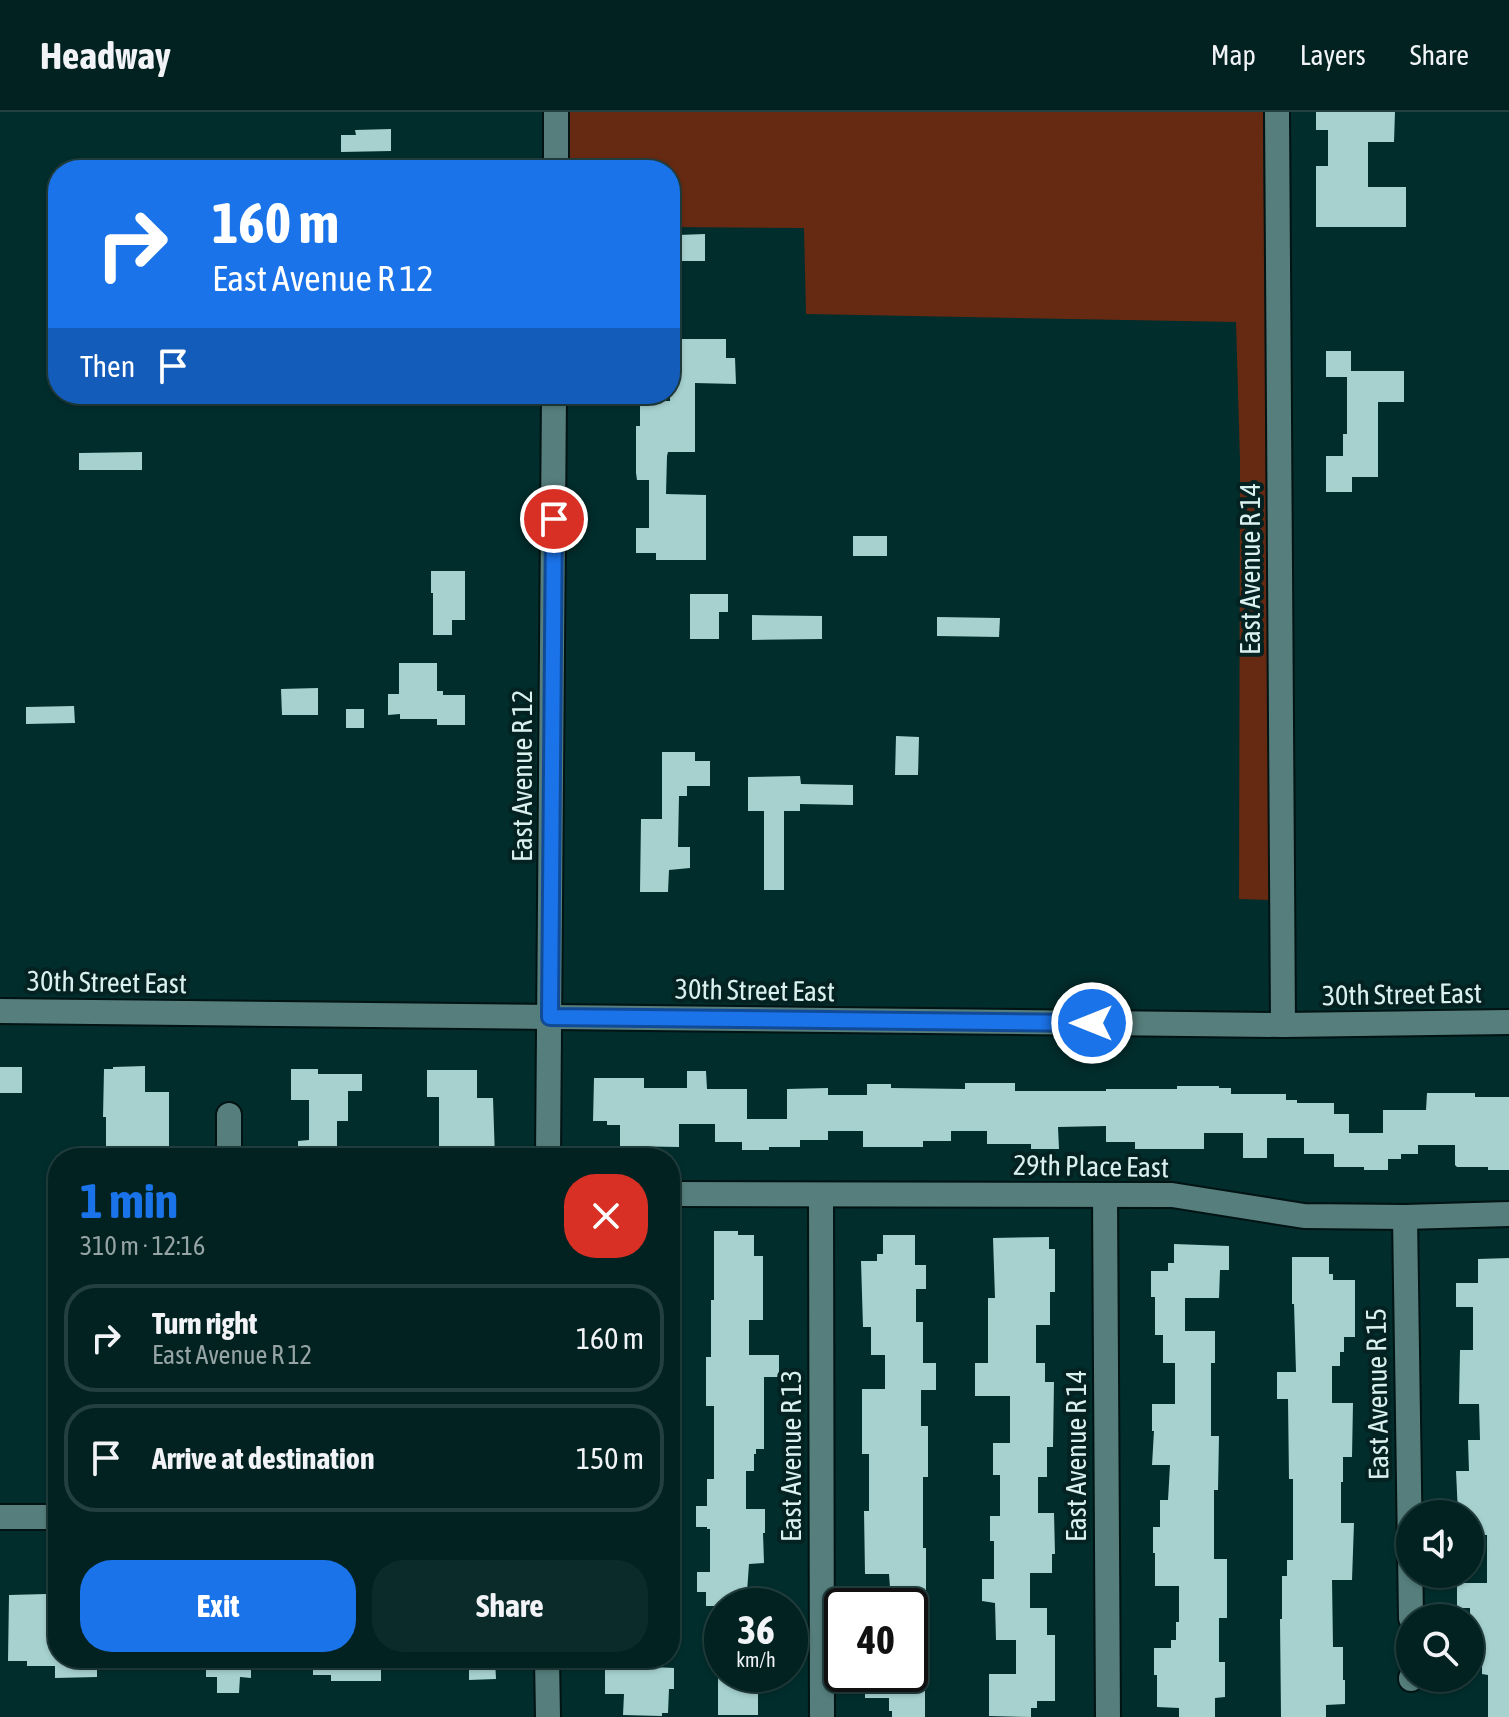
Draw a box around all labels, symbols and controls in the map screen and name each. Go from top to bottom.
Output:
text: Headway [40,34,171,77]
text: Map [1211,39,1256,71]
text: Layers [1300,39,1366,71]
text: Share [1410,39,1469,71]
text: 160 m [212,191,339,255]
icon: right [80,192,184,296]
text: East Avenue R 12 [212,257,433,299]
icon: arrive [151,344,195,388]
text: Then [80,349,135,383]
street label: East Avenue R 14 [1234,483,1266,655]
pin [520,485,588,553]
icon: arrive [532,497,576,541]
street label: East Avenue R 12 [506,690,538,862]
street label: 30th Street East [27,965,187,999]
street label: 30th Street East [675,973,835,1007]
street label: 30th Street East [1322,977,1482,1011]
position arrow [1050,981,1134,1065]
street label: 29th Place East [1013,1149,1169,1183]
text: 1 min [80,1173,178,1228]
button: close [564,1174,648,1258]
text: 310 m · 12:16 [80,1231,205,1261]
text: Turn right [152,1306,258,1340]
street label: East Avenue R 15 [1359,1308,1395,1480]
icon: right [84,1316,128,1360]
text: 160 m [576,1321,644,1355]
text: East Avenue R 12 [152,1340,312,1370]
street label: East Avenue R 13 [775,1370,807,1542]
street label: East Avenue R 14 [1060,1370,1092,1542]
icon: arrive [84,1436,128,1480]
text: Arrive at destination [152,1441,374,1475]
text: 150 m [576,1441,644,1475]
map controls [1396,1500,1484,1692]
button: sound [1396,1500,1484,1588]
button: Exit [80,1560,356,1652]
button: Share [372,1560,648,1652]
speed limit sign: 40 [824,1588,928,1692]
button: search [1396,1604,1484,1692]
text: 36 [737,1607,775,1652]
text: km/h [736,1648,776,1671]

